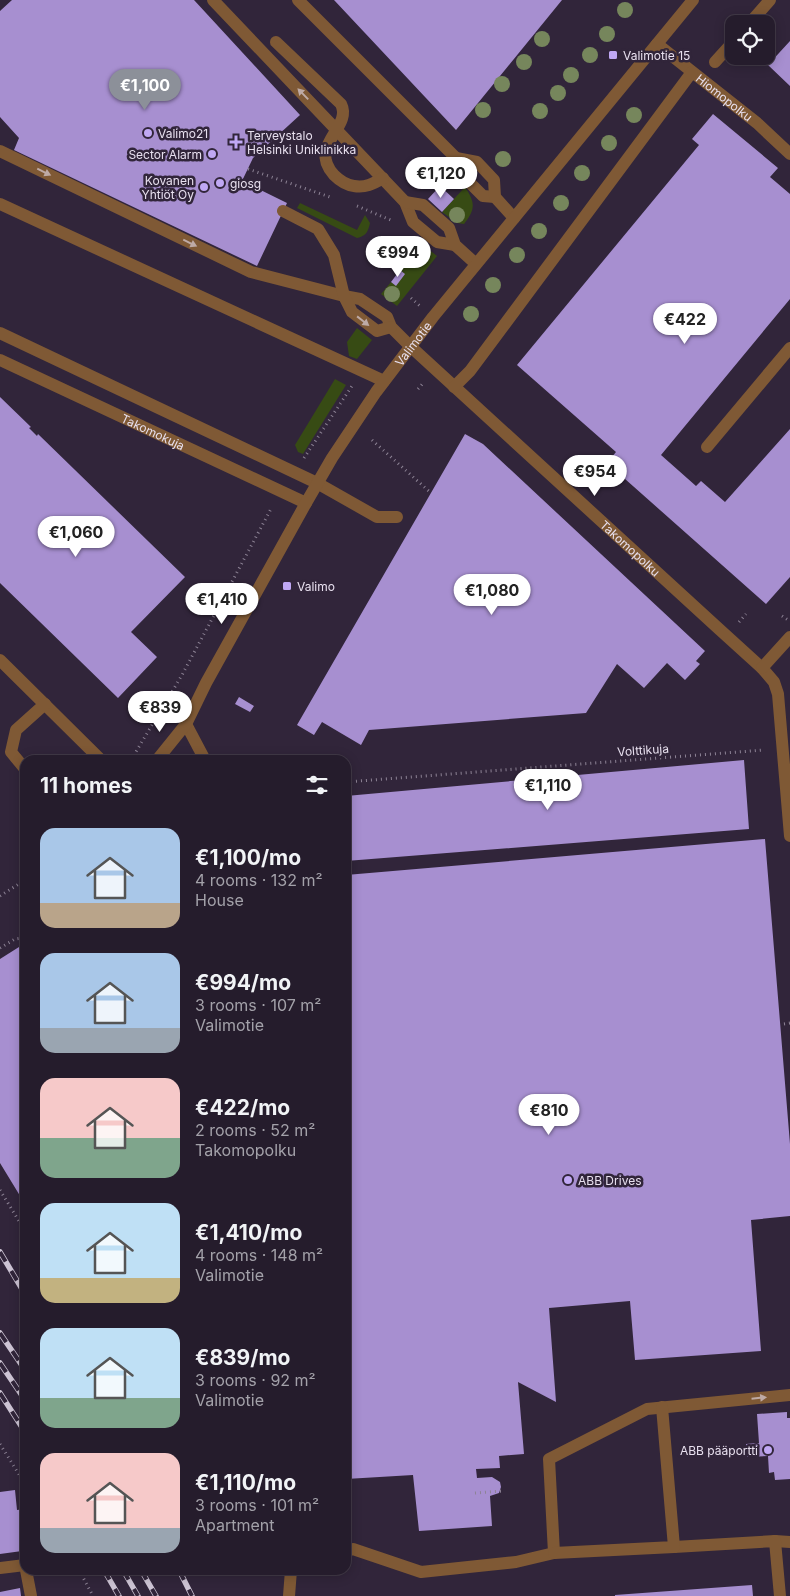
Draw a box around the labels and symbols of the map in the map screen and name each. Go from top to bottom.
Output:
place label: Valimotie 15 [623,48,690,63]
marker: Valimotie 15 [607,49,619,61]
pin: €1,100 [104,68,186,111]
street label: Hiomopolku [693,70,756,124]
one-way arrow [297,89,309,101]
place label: Valimo21 [158,126,208,141]
marker: Valimo21 [142,127,154,139]
place label: Terveystalo Helsinki Uniklinikka [247,128,356,157]
marker: Terveystalo Helsinki Uniklinikka [229,135,243,149]
place label: Sector Alarm [128,147,202,162]
marker: Sector Alarm [206,148,218,160]
pin: €1,120 [400,156,482,199]
one-way arrow [37,169,51,177]
place label: Kovanen Yhtiöt Oy [142,173,194,202]
place label: giosg [230,176,261,191]
marker: giosg [214,177,226,189]
marker: Kovanen Yhtiöt Oy [198,181,210,193]
pin: €994 [368,236,428,278]
one-way arrow [183,239,197,247]
pin: €422 [655,302,715,345]
one-way arrow [356,315,369,326]
street label: Valimotie [391,318,435,369]
street label: Takomokuja [119,410,187,453]
pin: €954 [565,454,625,497]
pin: €1,060 [35,516,117,558]
street label: Takomopolku [597,517,664,579]
pin: €1,080 [451,574,533,616]
place label: Valimo [297,579,335,594]
marker: Valimo [281,580,293,592]
pin: €1,410 [181,582,263,625]
pin: €839 [130,690,190,733]
street label: Volttikuja [617,741,669,759]
pin: €1,110 [507,768,589,811]
pin: €810 [519,1094,579,1136]
place label: ABB Drives [578,1173,641,1188]
marker: ABB Drives [562,1174,574,1186]
one-way arrow [751,1394,767,1402]
place label: ABB pääportti [680,1443,758,1458]
marker: ABB pääportti [762,1444,774,1456]

